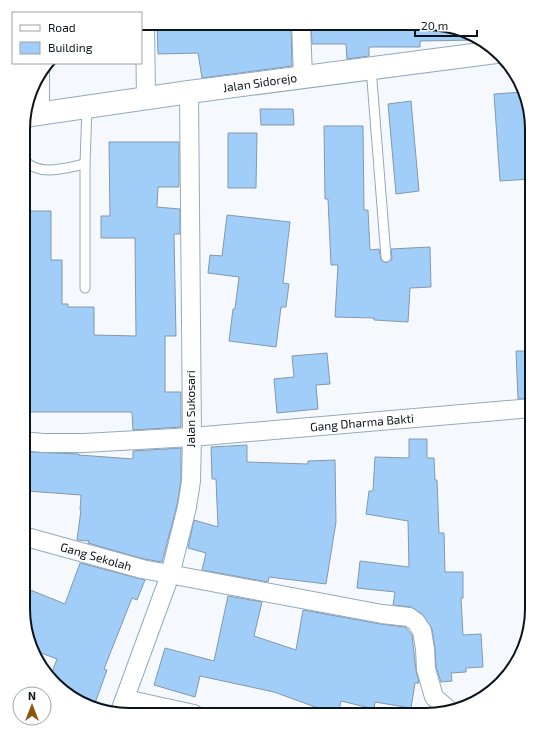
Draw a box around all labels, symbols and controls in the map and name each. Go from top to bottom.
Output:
legend [12,12,142,64]
scale bar [415,12,477,38]
text: 20 m [421,18,448,32]
text: Road [48,20,76,34]
text: Building [48,40,93,54]
street label: Jalan Sidorejo [222,70,298,95]
street label: Jalan Sukosari [183,370,197,448]
street label: Gang Dharma Bakti [309,410,414,434]
street label: Gang Sekolah [59,539,134,573]
north arrow [12,686,52,726]
text: N [28,689,36,702]

